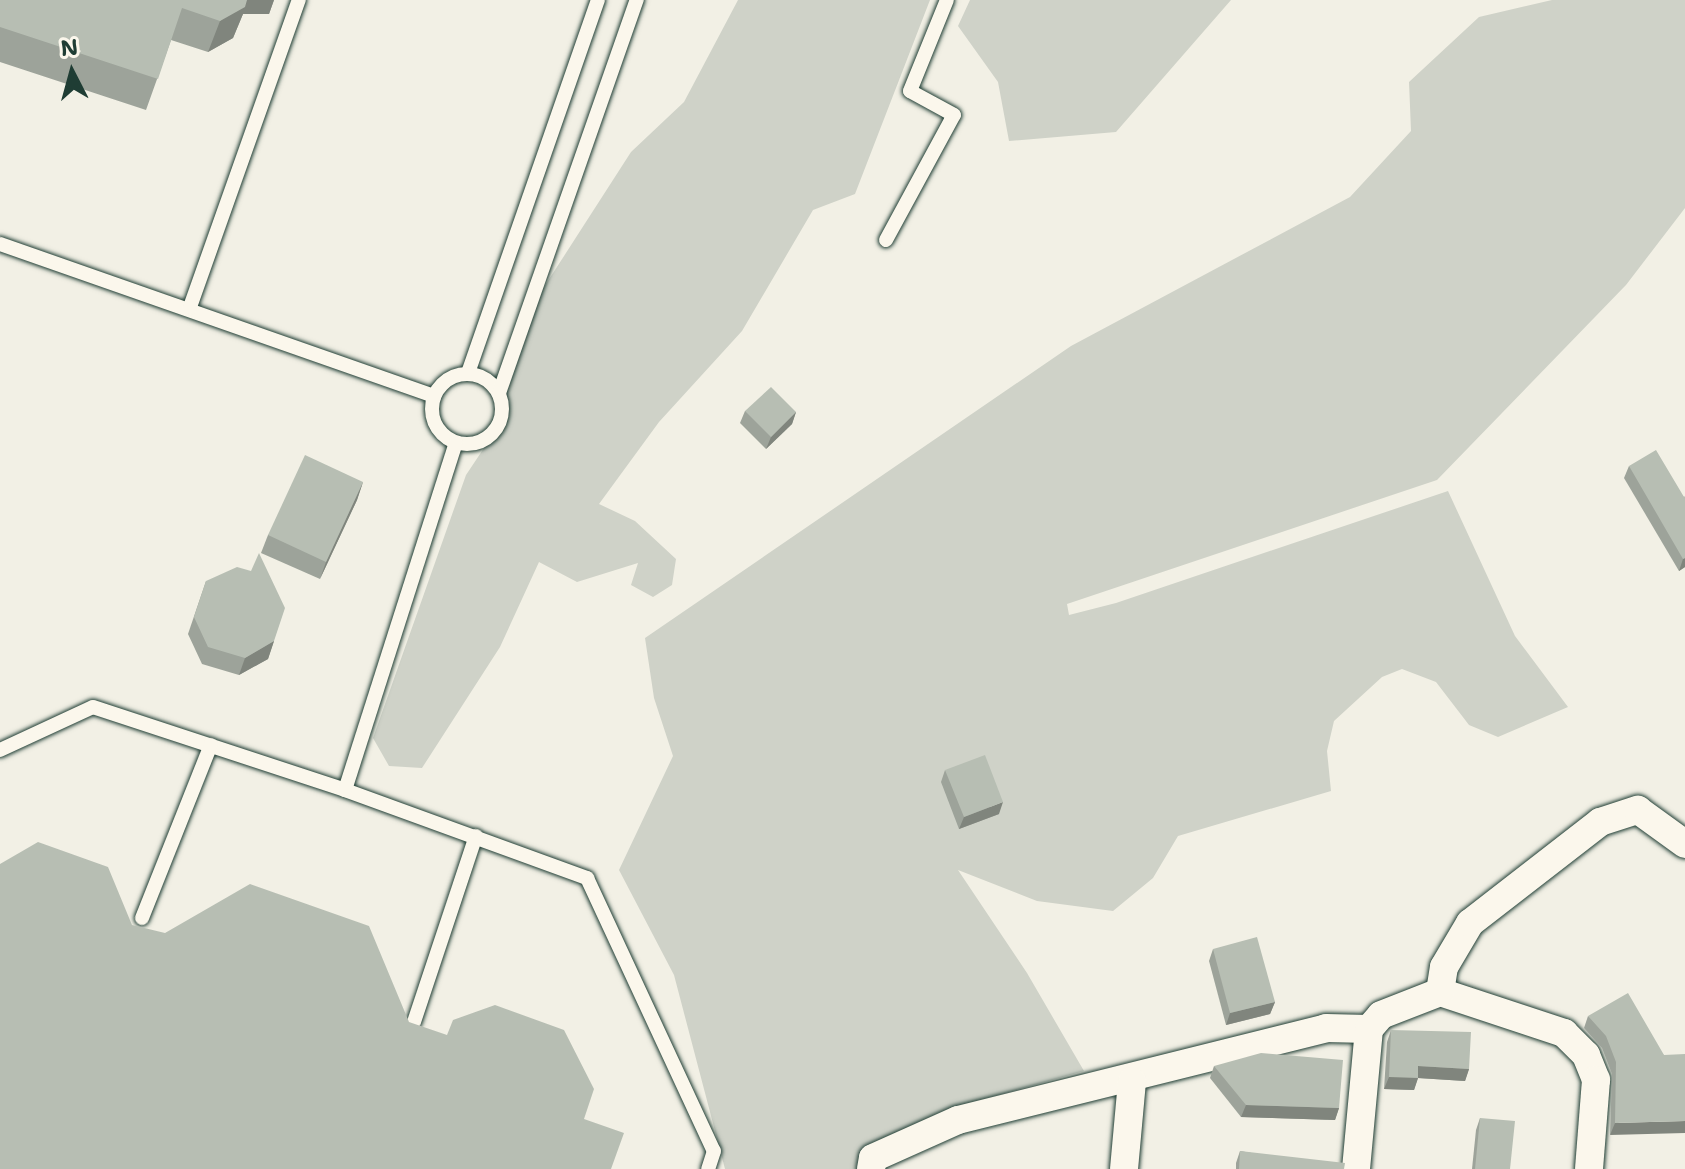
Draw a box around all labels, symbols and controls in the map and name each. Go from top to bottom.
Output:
north arrow [32,32,112,112]
text: N [59,32,80,63]

